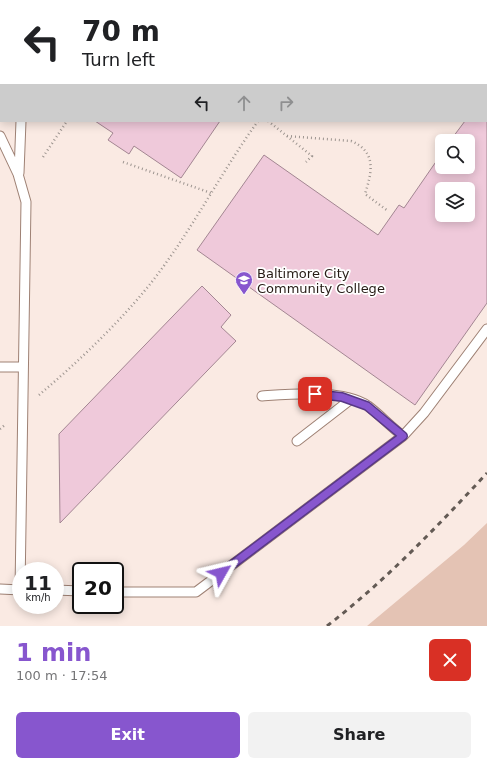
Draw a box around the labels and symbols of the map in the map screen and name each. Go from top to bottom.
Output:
place label: Baltimore City Community College [257,266,385,296]
school or university icon: Baltimore City Community College [234,270,254,295]
pin [298,377,332,411]
position arrow [200,552,242,594]
speed limit sign: 20 [72,562,124,614]

